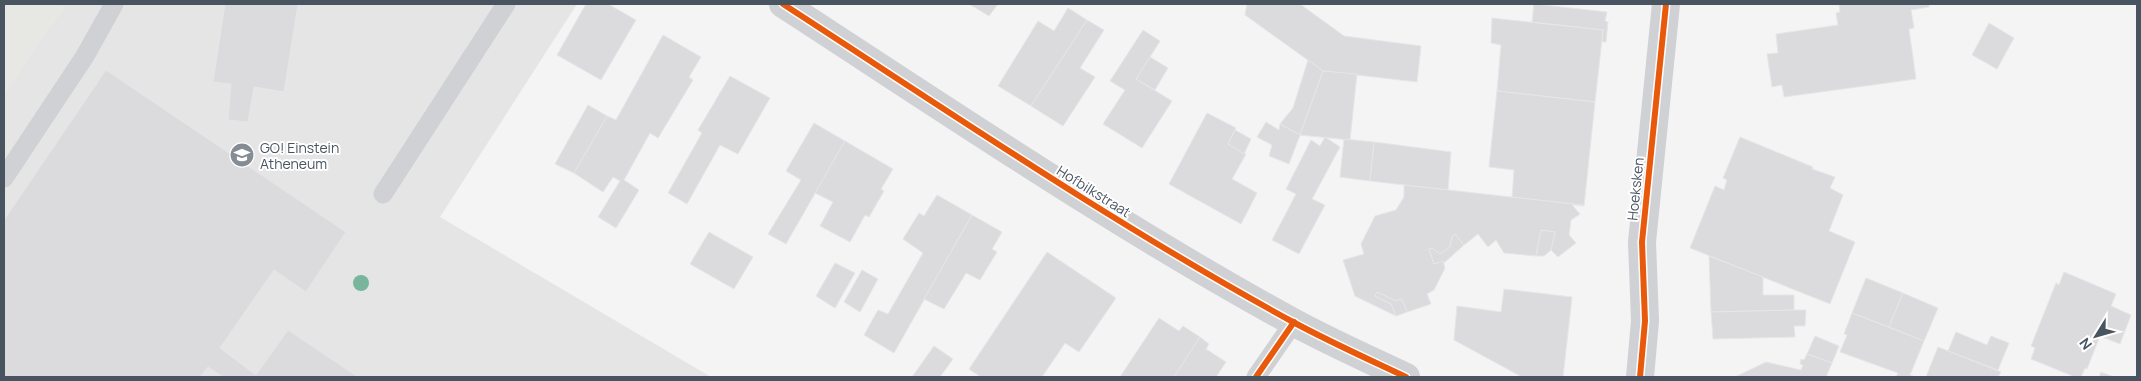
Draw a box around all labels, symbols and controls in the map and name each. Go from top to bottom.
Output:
place label: GO! Einstein Atheneum [260,138,339,173]
school or university icon: GO! Einstein Atheneum [229,142,255,168]
street label: Hoeksken [1622,157,1648,221]
street label: Hofbilkstraat [1053,161,1135,221]
north arrow [2071,311,2121,361]
text: N [2075,334,2096,354]

